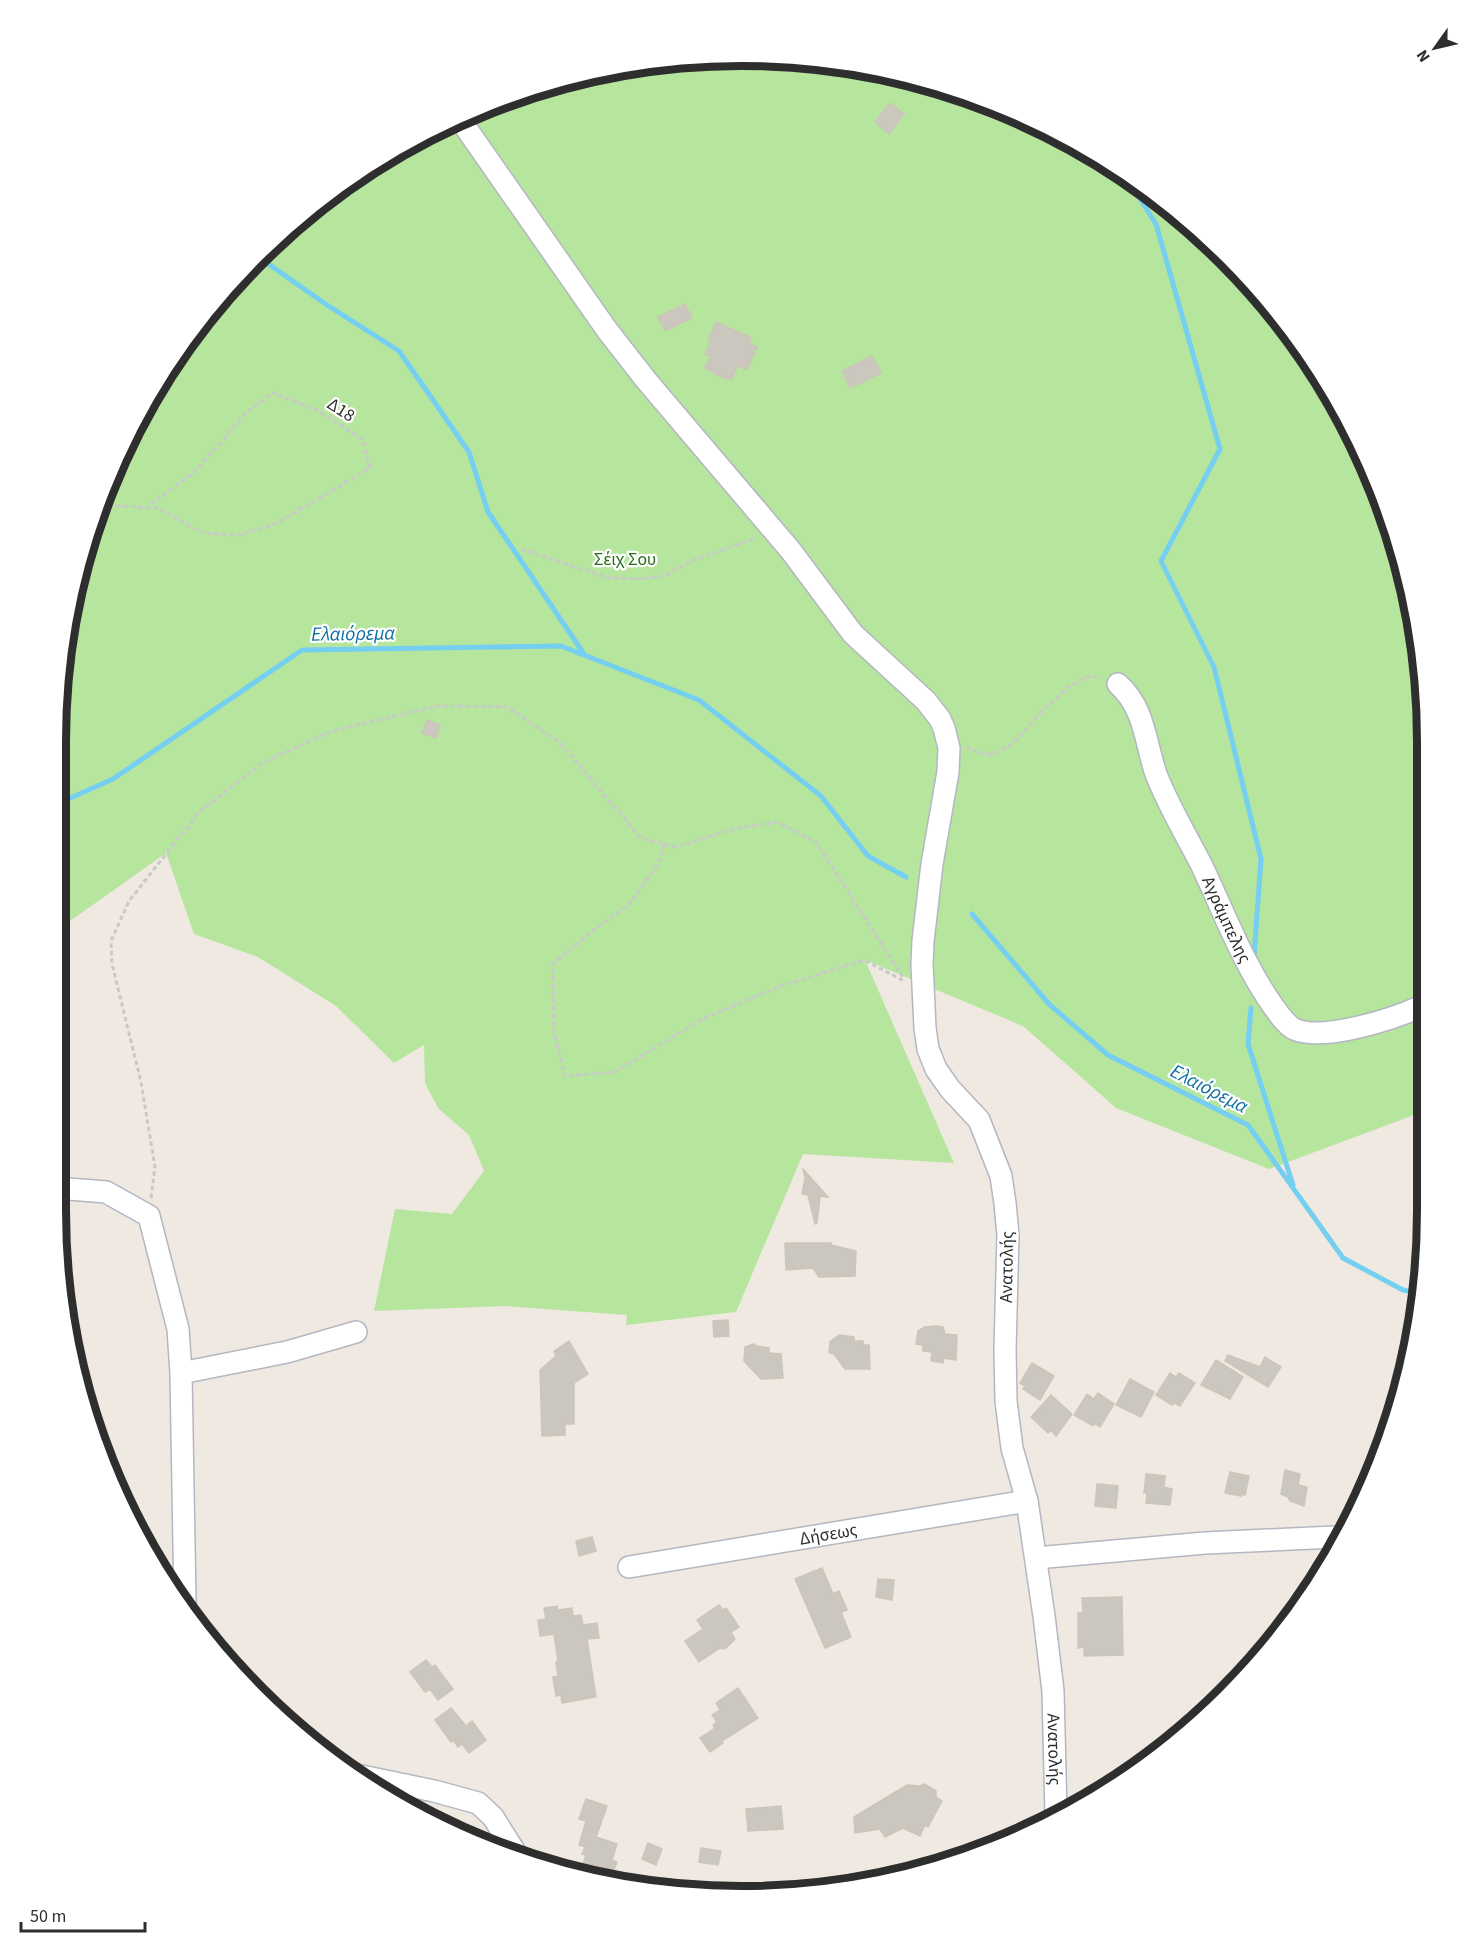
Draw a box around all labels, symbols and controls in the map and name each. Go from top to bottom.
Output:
north arrow [1405,18,1465,78]
text: N [1411,45,1435,66]
street label: Δ18 [322,392,360,428]
park label: Σέιχ Σου [594,547,656,572]
water label: Ελαιόρεμα [311,619,395,649]
street label: Αγράμπελης [1196,872,1258,967]
water label: Ελαιόρεμα [1165,1057,1253,1121]
street label: Ανατολής [994,1231,1020,1303]
street label: Δήσεως [797,1517,859,1551]
street label: Ανατολής [1041,1713,1068,1786]
scale bar [21,1895,146,1933]
text: 50 m [30,1904,66,1929]

